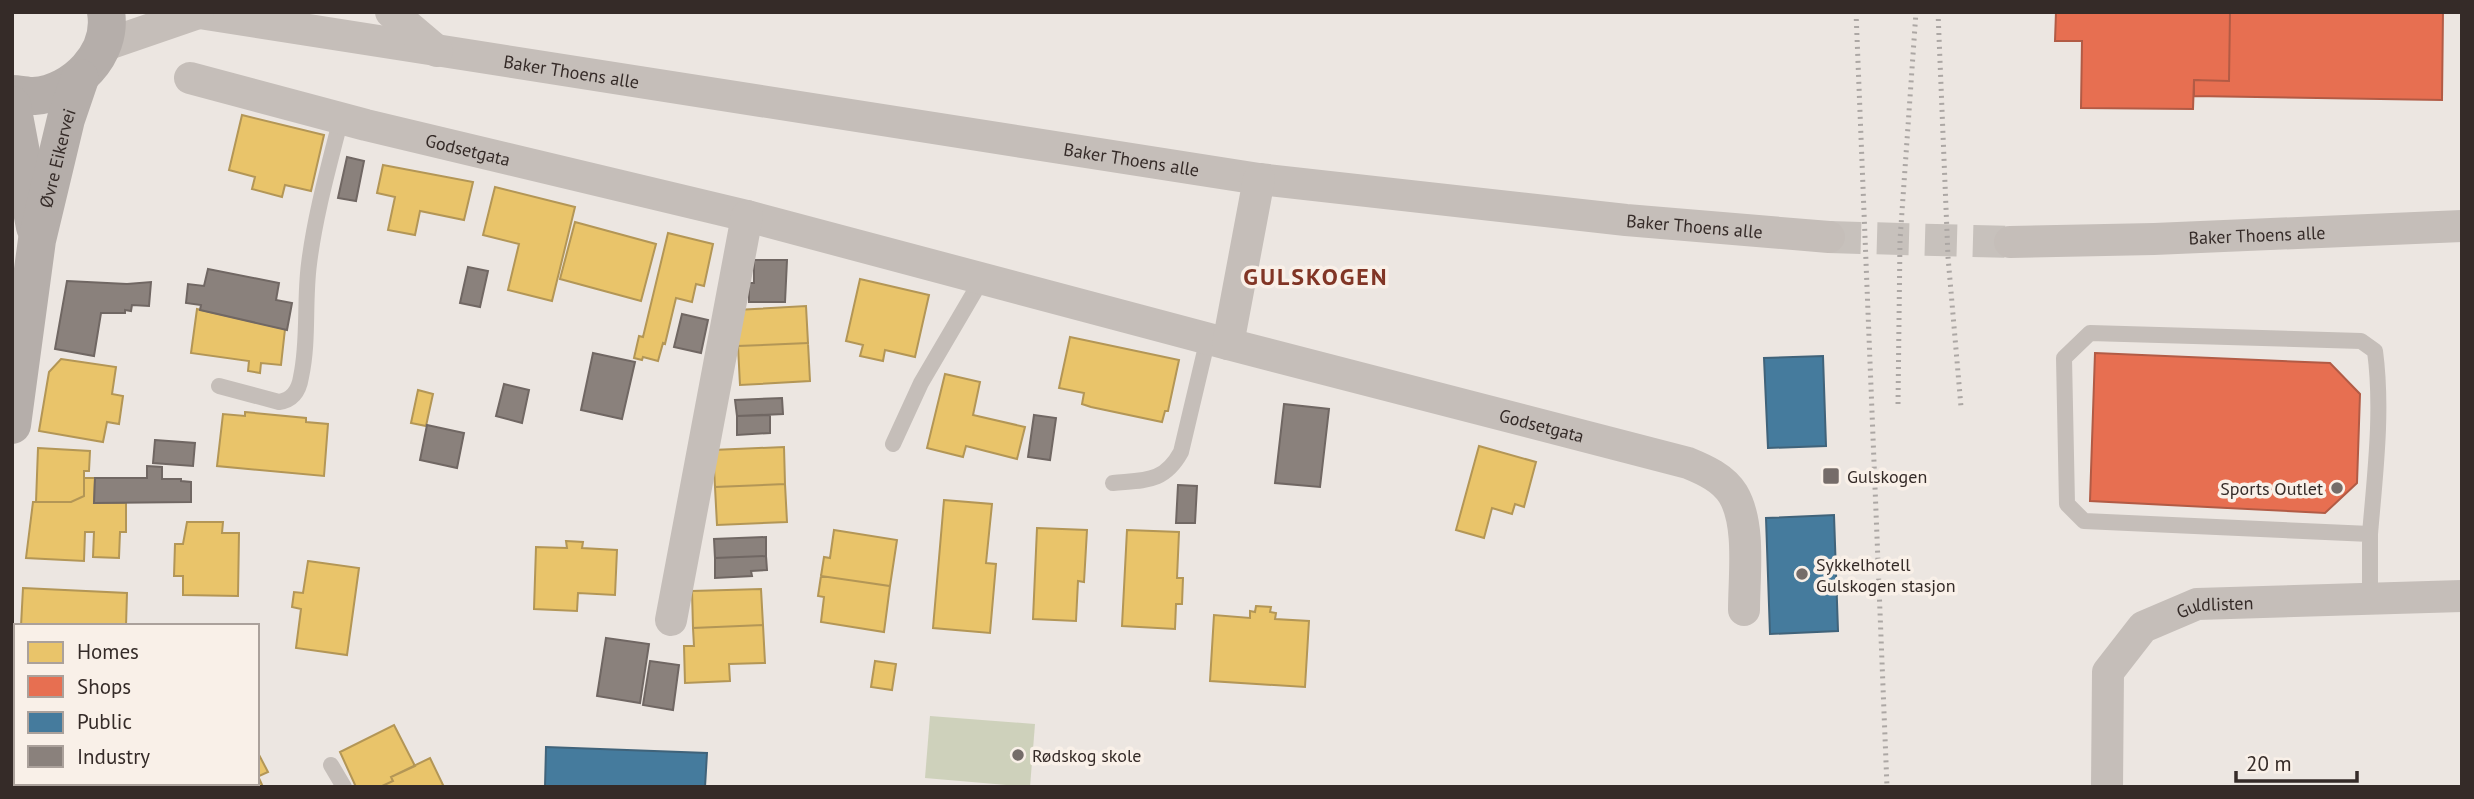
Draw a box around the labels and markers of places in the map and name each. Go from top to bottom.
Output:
place label: Gulskogen [1847,465,1927,488]
marker: Gulskogen [1821,466,1841,486]
place label: Sports Outlet [2220,477,2323,500]
marker: Sports Outlet [2329,480,2345,496]
place label: Sykkelhotell Gulskogen stasjon [1816,553,1956,597]
marker: Sykkelhotell Gulskogen stasjon [1794,566,1810,582]
place label: Rødskog skole [1032,744,1141,767]
marker: Rødskog skole [1010,747,1026,763]

